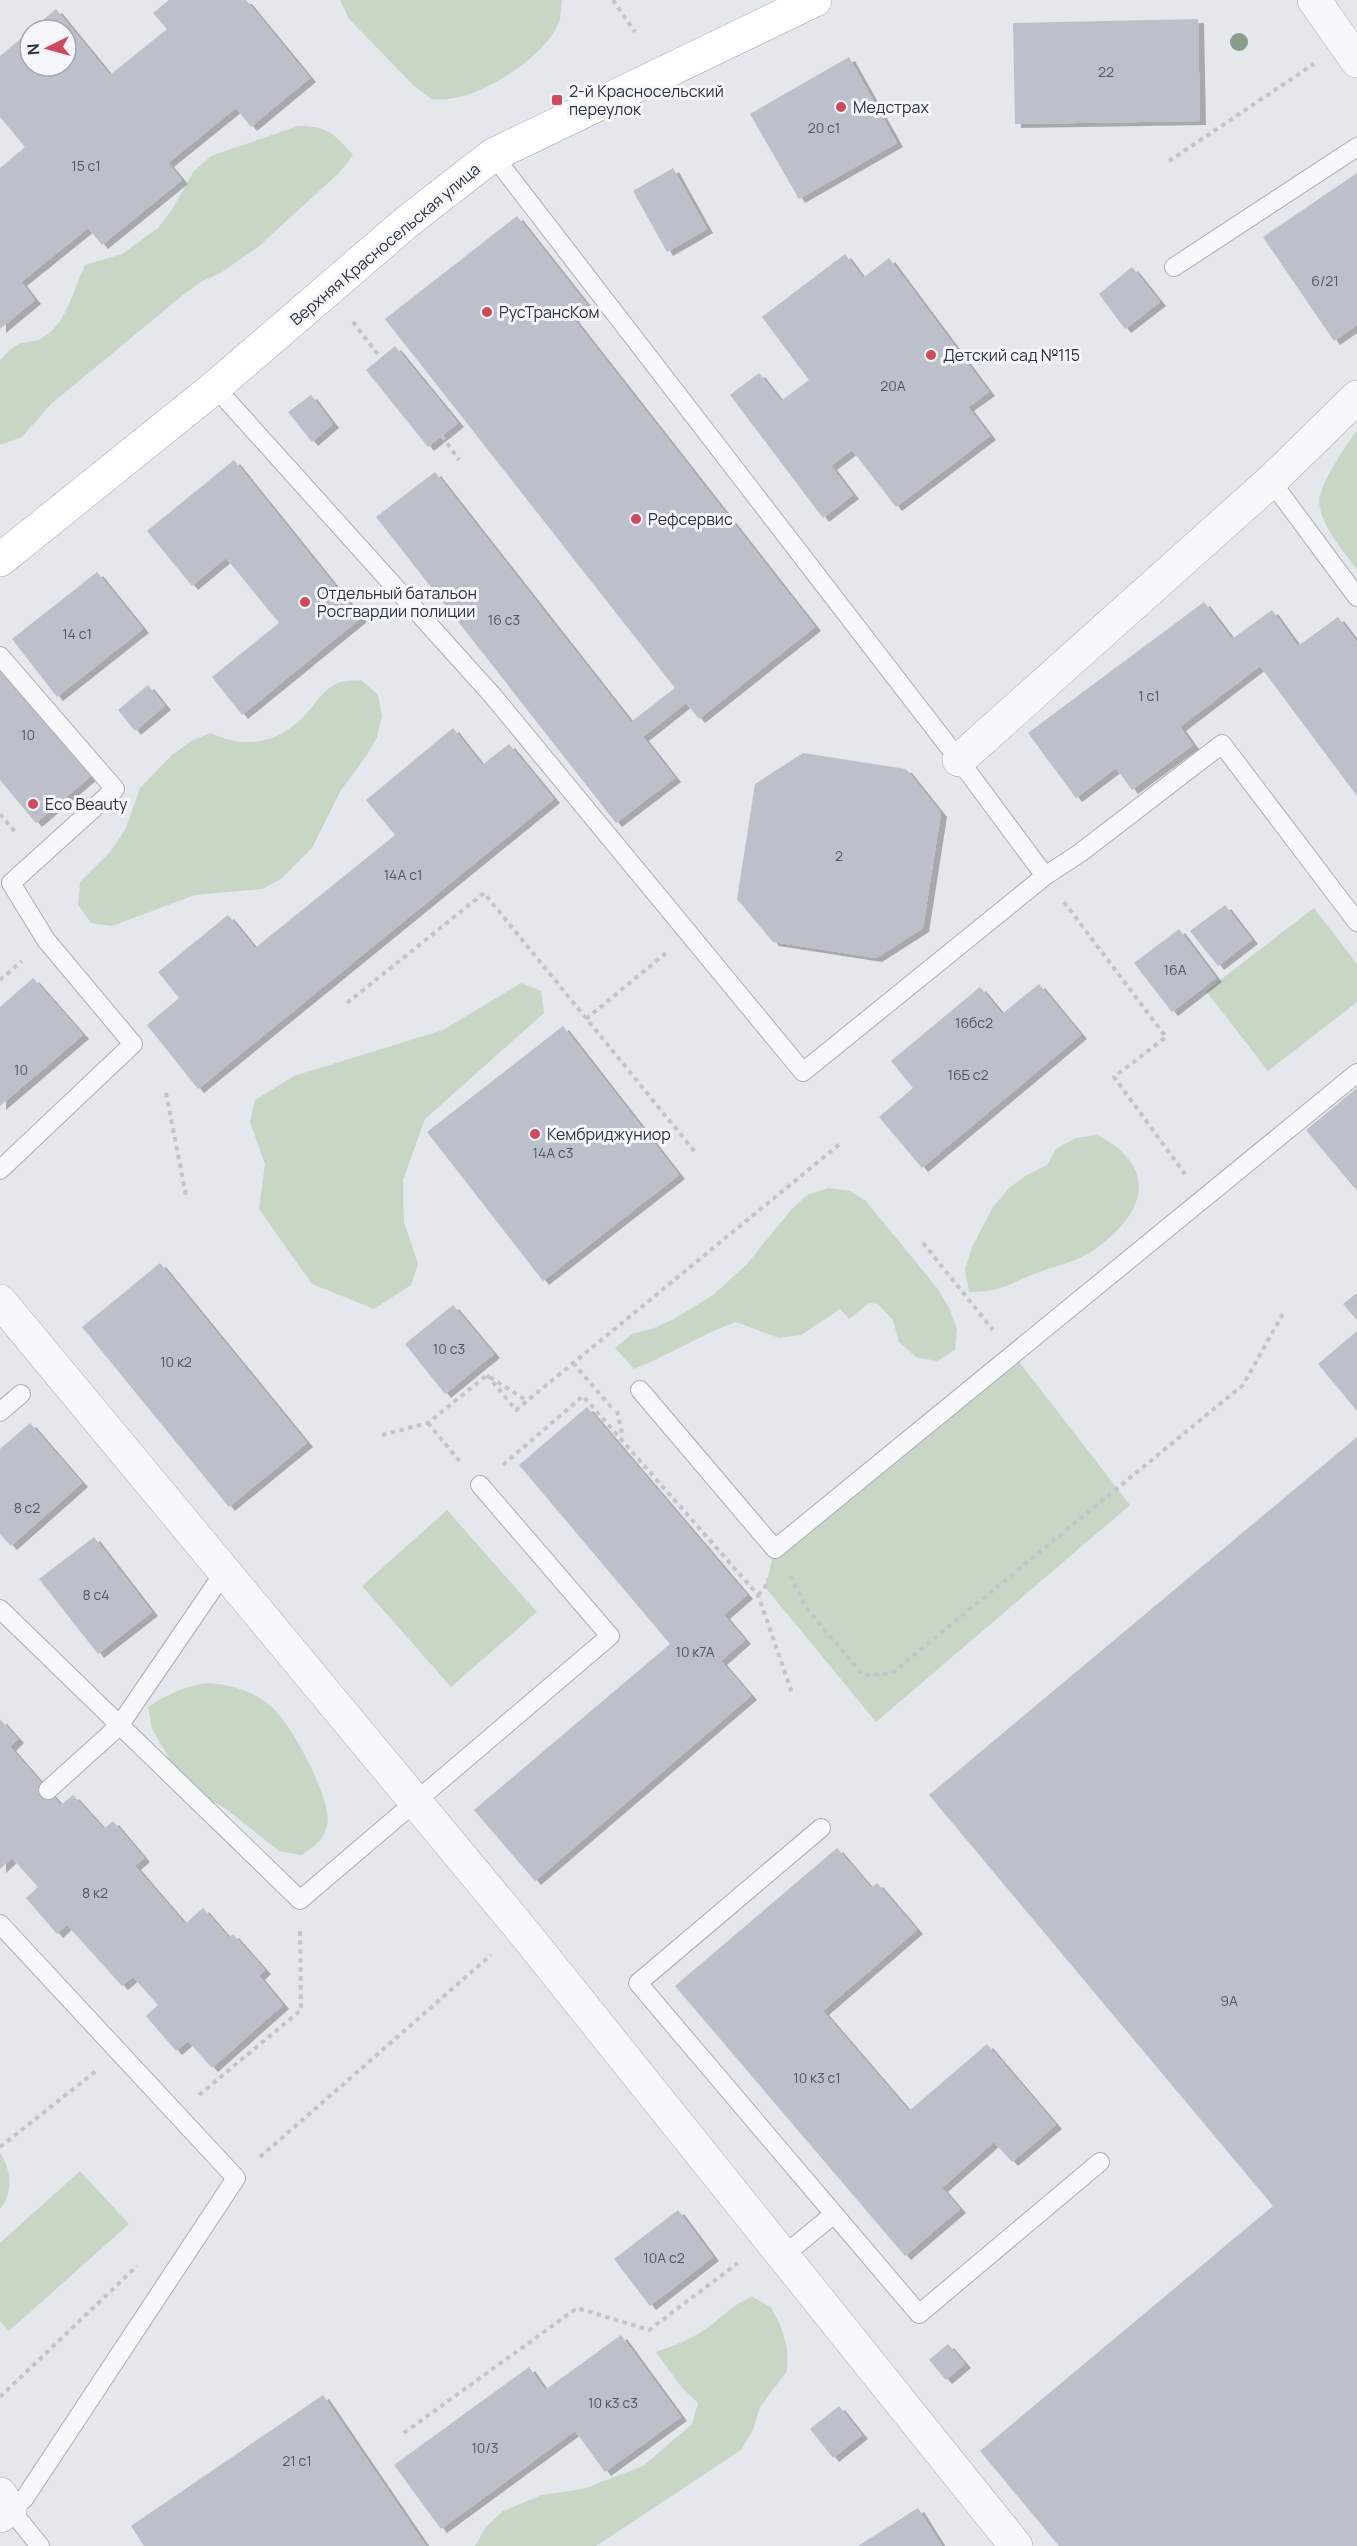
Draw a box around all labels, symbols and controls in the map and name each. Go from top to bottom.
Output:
north arrow [18,18,78,78]
text: N [22,43,45,56]
house number: 22 [1098,62,1114,81]
place label: 2-й Красносельский переулок [569,80,724,120]
marker: 2-й Красносельский переулок [550,93,564,107]
place label: Медстрах [853,96,929,118]
marker: Медстрах [834,100,848,114]
house number: 20 с1 [808,118,840,137]
house number: 15 с1 [71,156,101,175]
street label: Верхняя Красносельская улица [285,158,485,330]
house number: 6/21 [1311,271,1339,290]
place label: РусТрансКом [499,301,599,323]
marker: РусТрансКом [480,305,494,319]
place label: Детский сад №115 [943,344,1080,366]
marker: Детский сад №115 [924,348,938,362]
house number: 20А [880,376,906,395]
place label: Рефсервис [648,508,733,530]
marker: Рефсервис [629,512,643,526]
place label: Отдельный батальон Росгвардии полиции [317,582,477,622]
marker: Отдельный батальон Росгвардии полиции [298,595,312,609]
house number: 16 с3 [488,610,520,629]
house number: 14 с1 [62,624,92,643]
house number: 1 с1 [1138,686,1160,705]
house number: 10 [21,725,35,744]
place label: Eco Beauty [45,793,128,815]
marker: Eco Beauty [26,797,40,811]
house number: 2 [835,846,843,865]
house number: 14А с1 [384,865,422,884]
house number: 16А [1163,960,1187,979]
house number: 16бс2 [955,1013,993,1032]
house number: 10 [14,1060,28,1079]
house number: 16Б с2 [947,1065,989,1084]
place label: Кембриджуниор [547,1123,671,1145]
marker: Кембриджуниор [528,1127,542,1141]
house number: 14А с3 [532,1143,574,1162]
house number: 10 с3 [433,1339,465,1358]
house number: 10 к2 [160,1352,192,1371]
house number: 8 с2 [14,1498,40,1517]
house number: 8 с4 [83,1585,109,1604]
house number: 10 к7А [675,1642,715,1661]
house number: 8 к2 [82,1883,108,1902]
house number: 9А [1220,1991,1238,2010]
house number: 10 к3 с1 [793,2068,841,2087]
house number: 10А с2 [643,2248,685,2267]
house number: 10 к3 с3 [588,2393,638,2412]
house number: 10/3 [471,2438,499,2457]
house number: 21 с1 [282,2451,312,2470]

